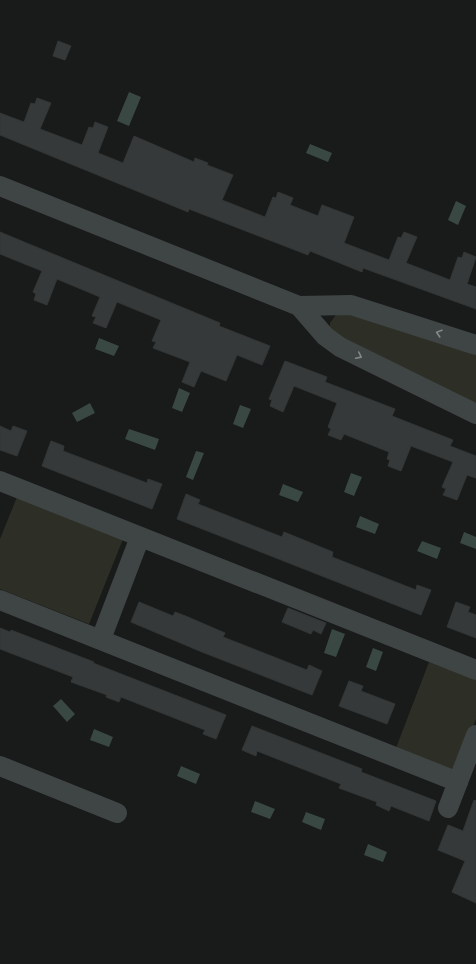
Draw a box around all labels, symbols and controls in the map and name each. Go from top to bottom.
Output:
one-way arrow [436,329,443,338]
one-way arrow [355,351,362,359]

